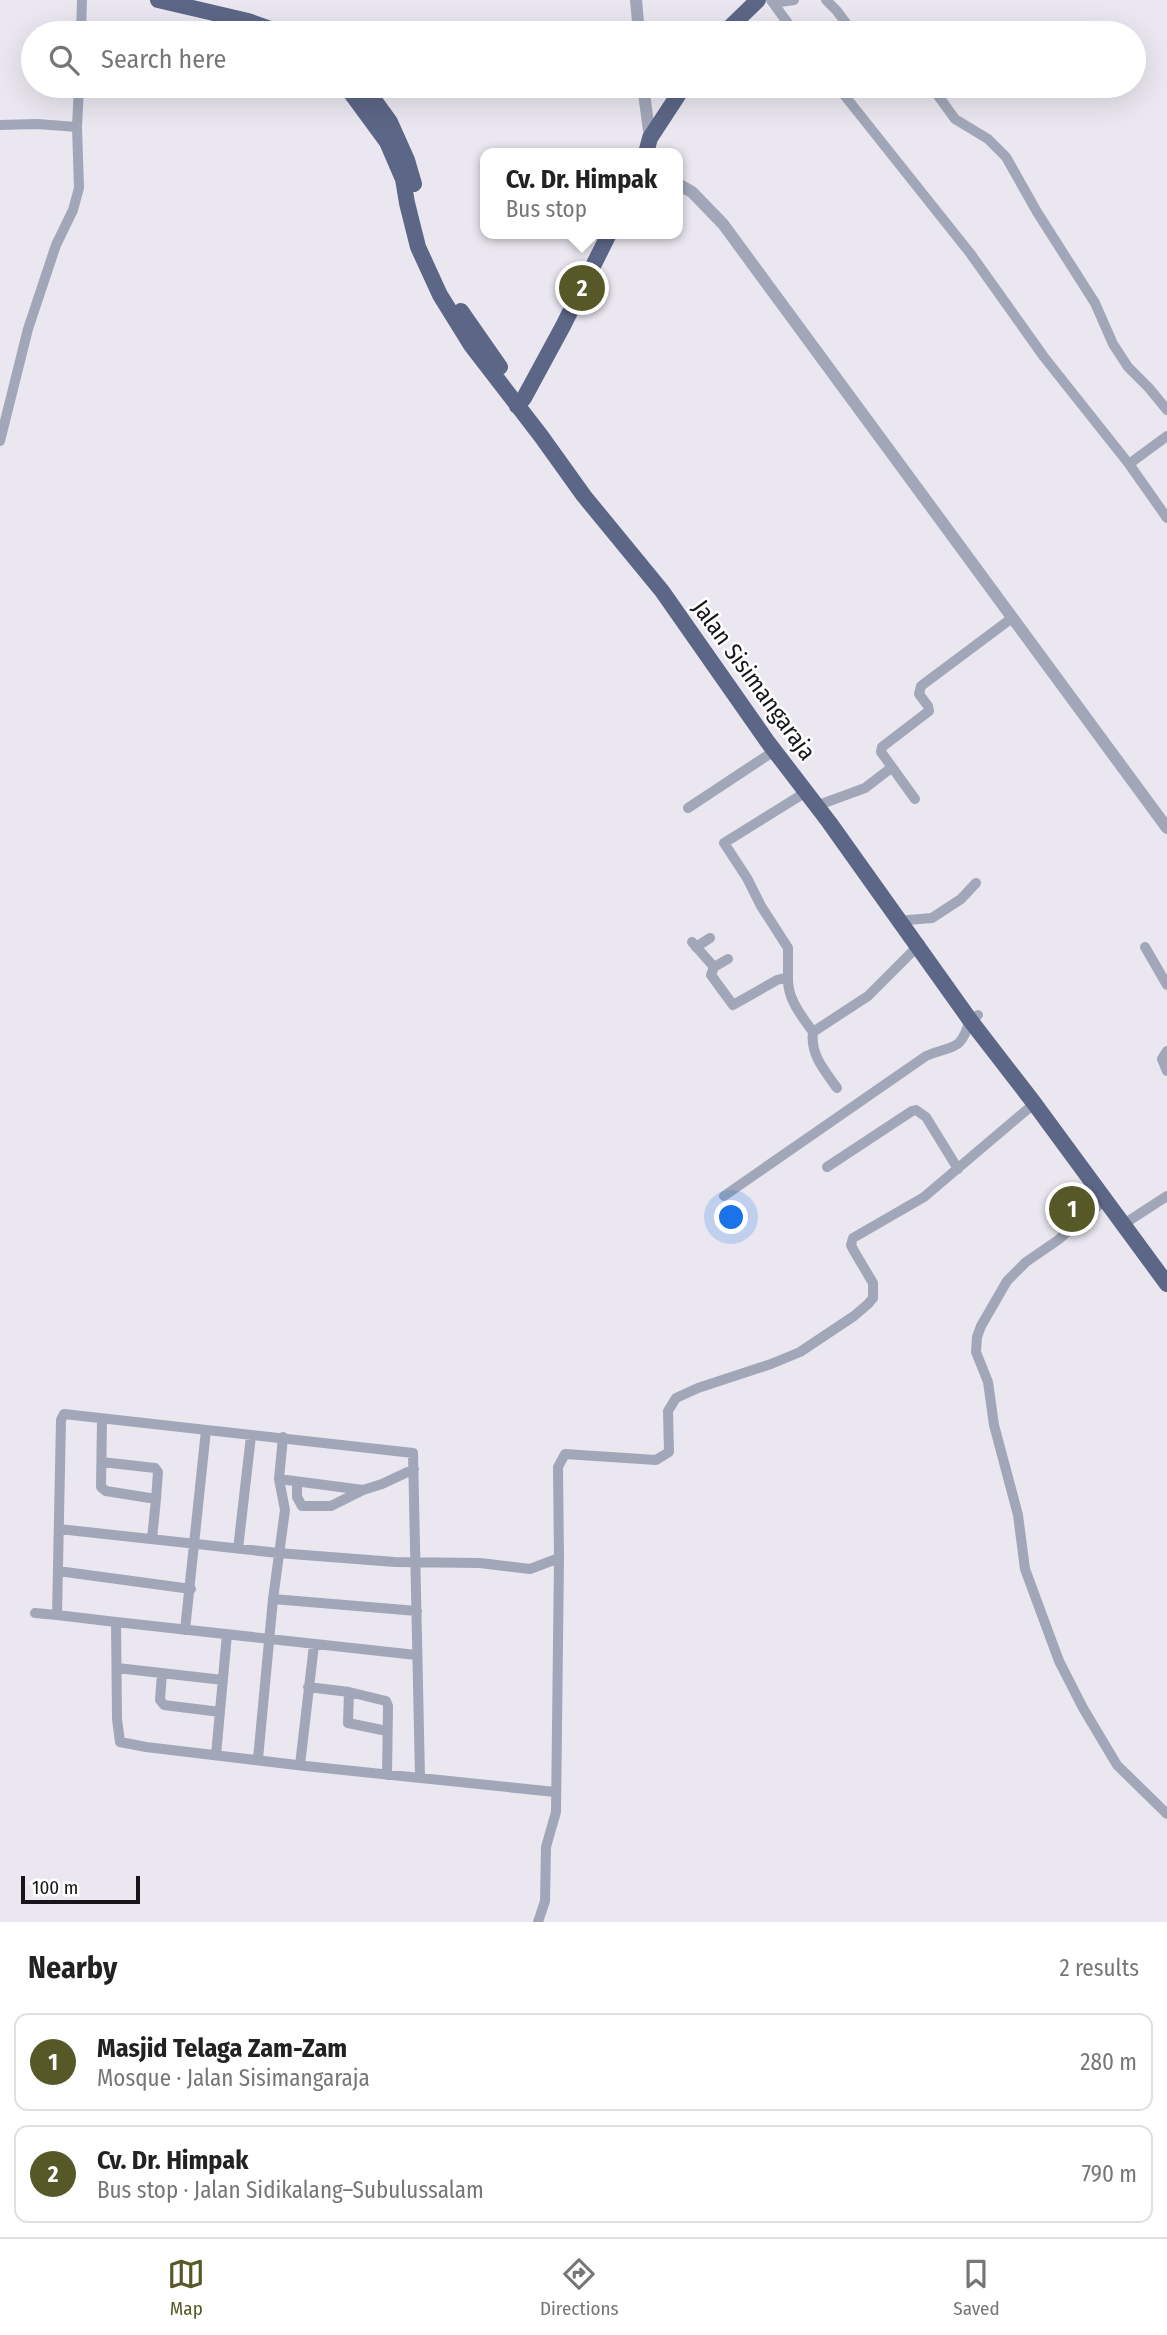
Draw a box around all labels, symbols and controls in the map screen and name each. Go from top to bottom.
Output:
search box [21,21,1146,98]
icon: search [45,41,83,79]
text: Search here [101,44,226,75]
popup [480,148,683,239]
text: Cv. Dr. Himpak [506,164,657,195]
text: Bus stop [506,195,587,223]
pin: 2 [559,262,605,314]
street label: Jalan Sisimangaraja [687,595,821,765]
pin: 1 [1049,1183,1095,1235]
your location [714,1200,748,1234]
scale bar [21,1873,140,1905]
text: 100 m [32,1876,78,1899]
text: Nearby [28,1950,117,1986]
text: 2 results [1059,1954,1139,1982]
text: Masjid Telaga Zam-Zam [97,2033,347,2064]
text: 1 [48,2048,58,2076]
text: 280 m [1080,2048,1137,2076]
text: Mosque · Jalan Sisimangaraja [97,2064,370,2092]
text: Cv. Dr. Himpak [97,2145,248,2176]
text: 2 [48,2160,58,2188]
text: 790 m [1082,2160,1137,2188]
text: Bus stop · Jalan Sidikalang–Subulussalam [97,2176,484,2204]
tab: Map [167,2255,205,2320]
tab: Directions [540,2255,619,2320]
tab: Saved [953,2255,1000,2320]

